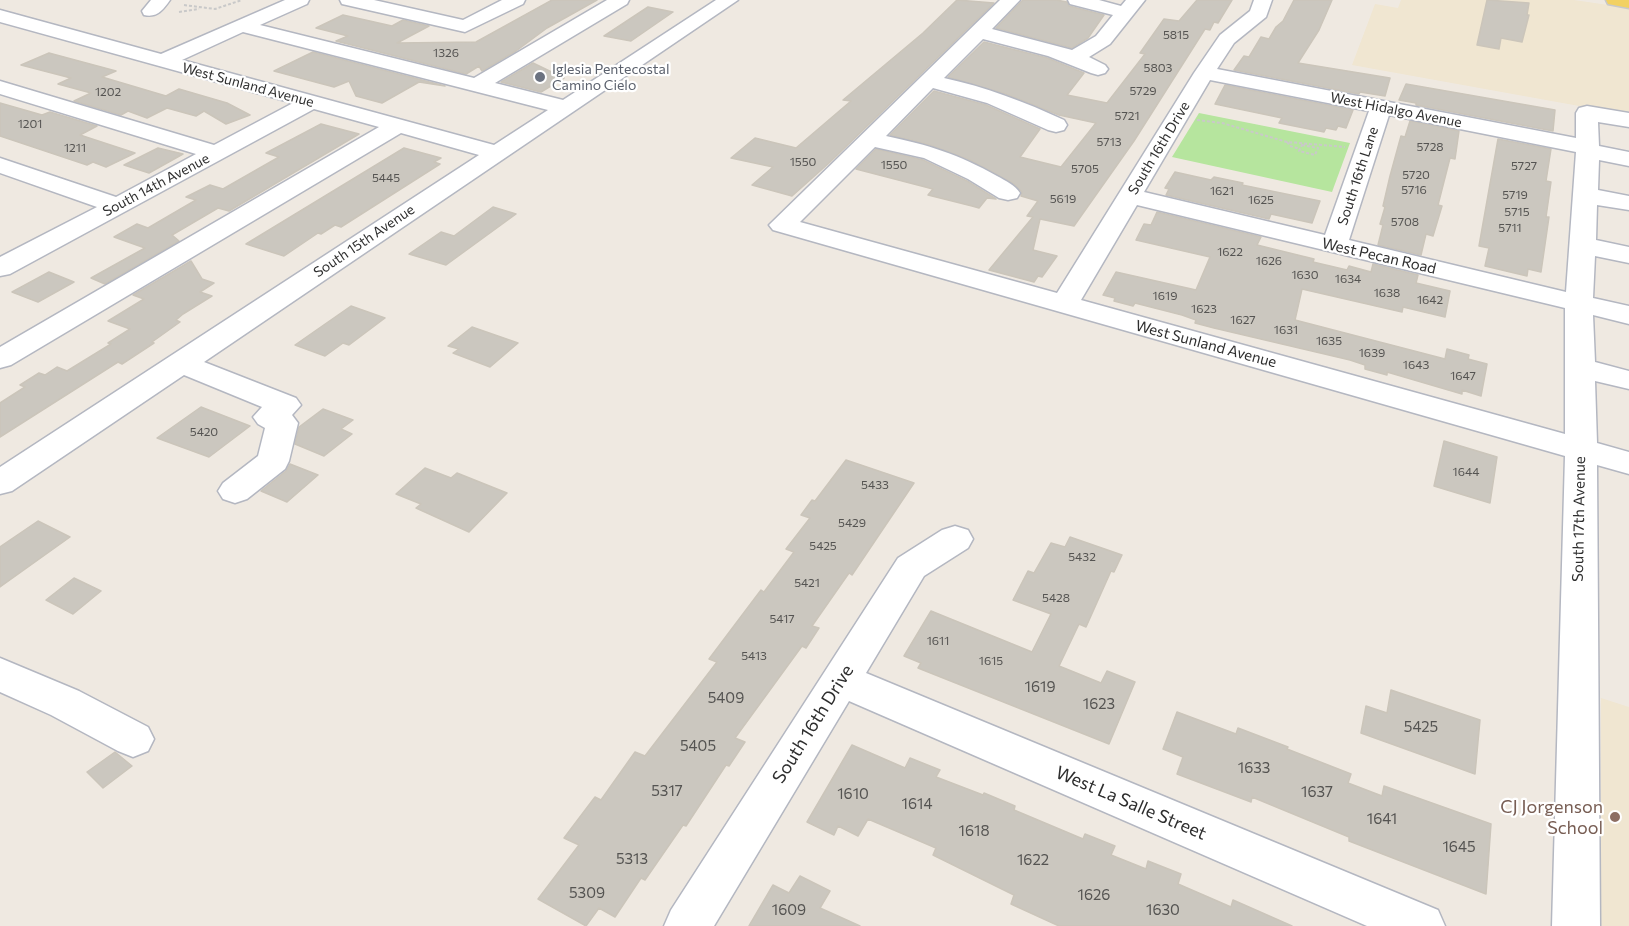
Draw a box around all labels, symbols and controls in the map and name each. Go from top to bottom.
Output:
house number: 5815 [1163,28,1189,42]
house number: 1326 [433,46,459,60]
street label: West Sunland Avenue [180,59,316,111]
place label: Iglesia Pentecostal Camino Cielo [552,61,669,94]
house number: 5803 [1144,61,1172,75]
marker: Iglesia Pentecostal Camino Cielo [533,70,547,84]
house number: 5729 [1129,84,1157,98]
house number: 1202 [95,85,121,99]
street label: West Hidalgo Avenue [1329,89,1463,131]
street label: South 16th Drive [1125,98,1193,198]
house number: 5721 [1114,109,1140,123]
house number: 1201 [18,117,42,131]
street label: South 16th Lane [1334,125,1382,227]
house number: 5713 [1096,135,1122,149]
house number: 5728 [1416,140,1444,154]
house number: 1211 [64,141,86,155]
street label: South 14th Avenue [100,150,212,220]
house number: 1550 [790,155,816,169]
house number: 1550 [881,158,907,172]
house number: 5727 [1511,159,1537,173]
house number: 5705 [1071,162,1099,176]
house number: 5720 [1402,168,1430,182]
house number: 5445 [372,171,400,185]
house number: 5716 [1401,183,1427,197]
house number: 1621 [1210,184,1234,198]
house number: 5719 [1502,188,1528,202]
house number: 5619 [1050,192,1076,206]
house number: 1625 [1248,193,1274,207]
street label: South 15th Avenue [310,201,418,281]
house number: 5715 [1504,205,1530,219]
house number: 5708 [1391,215,1419,229]
house number: 5711 [1498,221,1522,235]
street label: West Pecan Road [1320,234,1438,278]
house number: 1622 [1217,245,1243,259]
house number: 1626 [1256,254,1282,268]
house number: 1630 [1291,268,1319,282]
house number: 1634 [1335,272,1361,286]
house number: 1638 [1374,286,1400,300]
house number: 1619 [1153,289,1177,303]
house number: 1642 [1417,293,1443,307]
house number: 1623 [1191,302,1217,316]
house number: 1627 [1230,313,1256,327]
street label: West Sunland Avenue [1133,316,1279,372]
house number: 1631 [1274,323,1298,337]
house number: 1635 [1316,334,1342,348]
house number: 1639 [1359,346,1385,360]
house number: 1643 [1403,358,1429,372]
house number: 1647 [1450,369,1476,383]
house number: 5420 [190,425,218,439]
street label: South 17th Avenue [1569,456,1589,582]
house number: 1644 [1453,465,1479,479]
house number: 5433 [861,478,889,492]
house number: 5429 [838,516,866,530]
house number: 5425 [809,539,837,553]
house number: 5432 [1068,550,1096,564]
house number: 5421 [794,576,820,590]
house number: 5428 [1042,591,1070,605]
house number: 5417 [769,612,795,626]
house number: 1611 [927,634,949,648]
house number: 5413 [741,649,767,663]
house number: 1615 [979,654,1003,668]
street label: South 16th Drive [768,661,858,787]
house number: 1619 [1024,678,1056,696]
house number: 5409 [708,689,744,707]
house number: 1623 [1083,695,1115,713]
house number: 5425 [1404,718,1438,736]
house number: 5405 [680,737,716,755]
house number: 1633 [1238,759,1270,777]
street label: West La Salle Street [1052,761,1210,845]
house number: 5317 [651,782,683,800]
house number: 1637 [1301,783,1333,801]
house number: 1610 [837,785,869,803]
house number: 1614 [902,795,932,813]
place label: CJ Jorgenson School [1500,796,1603,838]
house number: 1641 [1367,810,1397,828]
marker: CJ Jorgenson School [1608,810,1622,824]
house number: 1618 [958,822,990,840]
house number: 1645 [1442,838,1476,856]
house number: 5313 [616,850,648,868]
house number: 1622 [1017,851,1049,869]
house number: 5309 [569,884,605,902]
house number: 1626 [1078,886,1110,904]
house number: 1609 [772,901,806,919]
house number: 1630 [1146,901,1180,919]

